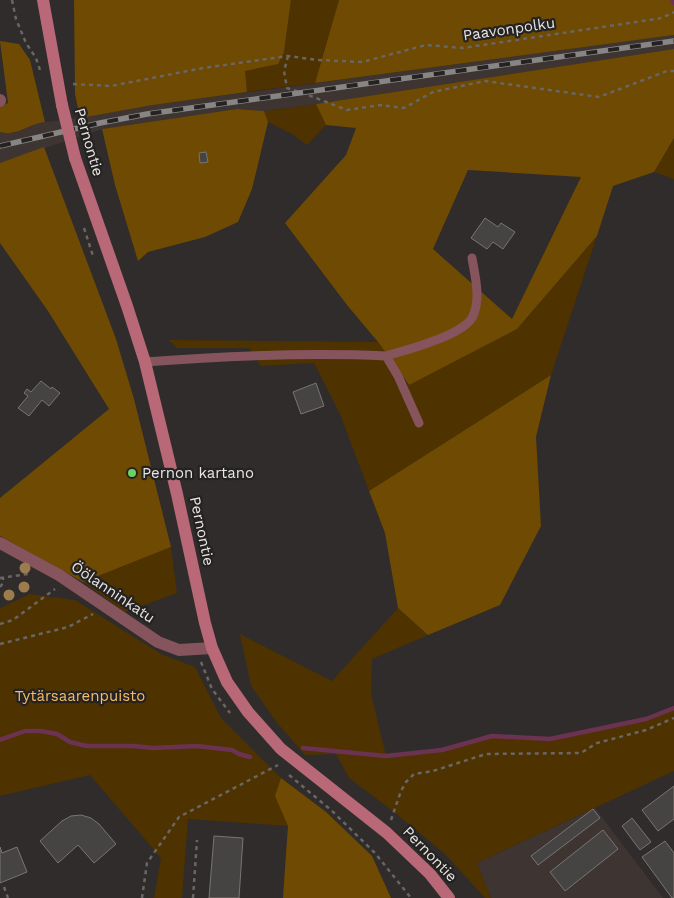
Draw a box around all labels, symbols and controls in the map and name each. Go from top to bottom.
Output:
street label: Paavonpolku [462,14,556,44]
street label: Pernontie [71,106,107,178]
place label: Pernon kartano [142,464,254,482]
marker: Pernon kartano [126,467,138,479]
street label: Pernontie [186,495,218,567]
street label: Öölanninkatu [68,557,158,627]
park label: Tytärsaarenpuisto [15,687,145,705]
street label: Pernontie [399,823,461,885]

